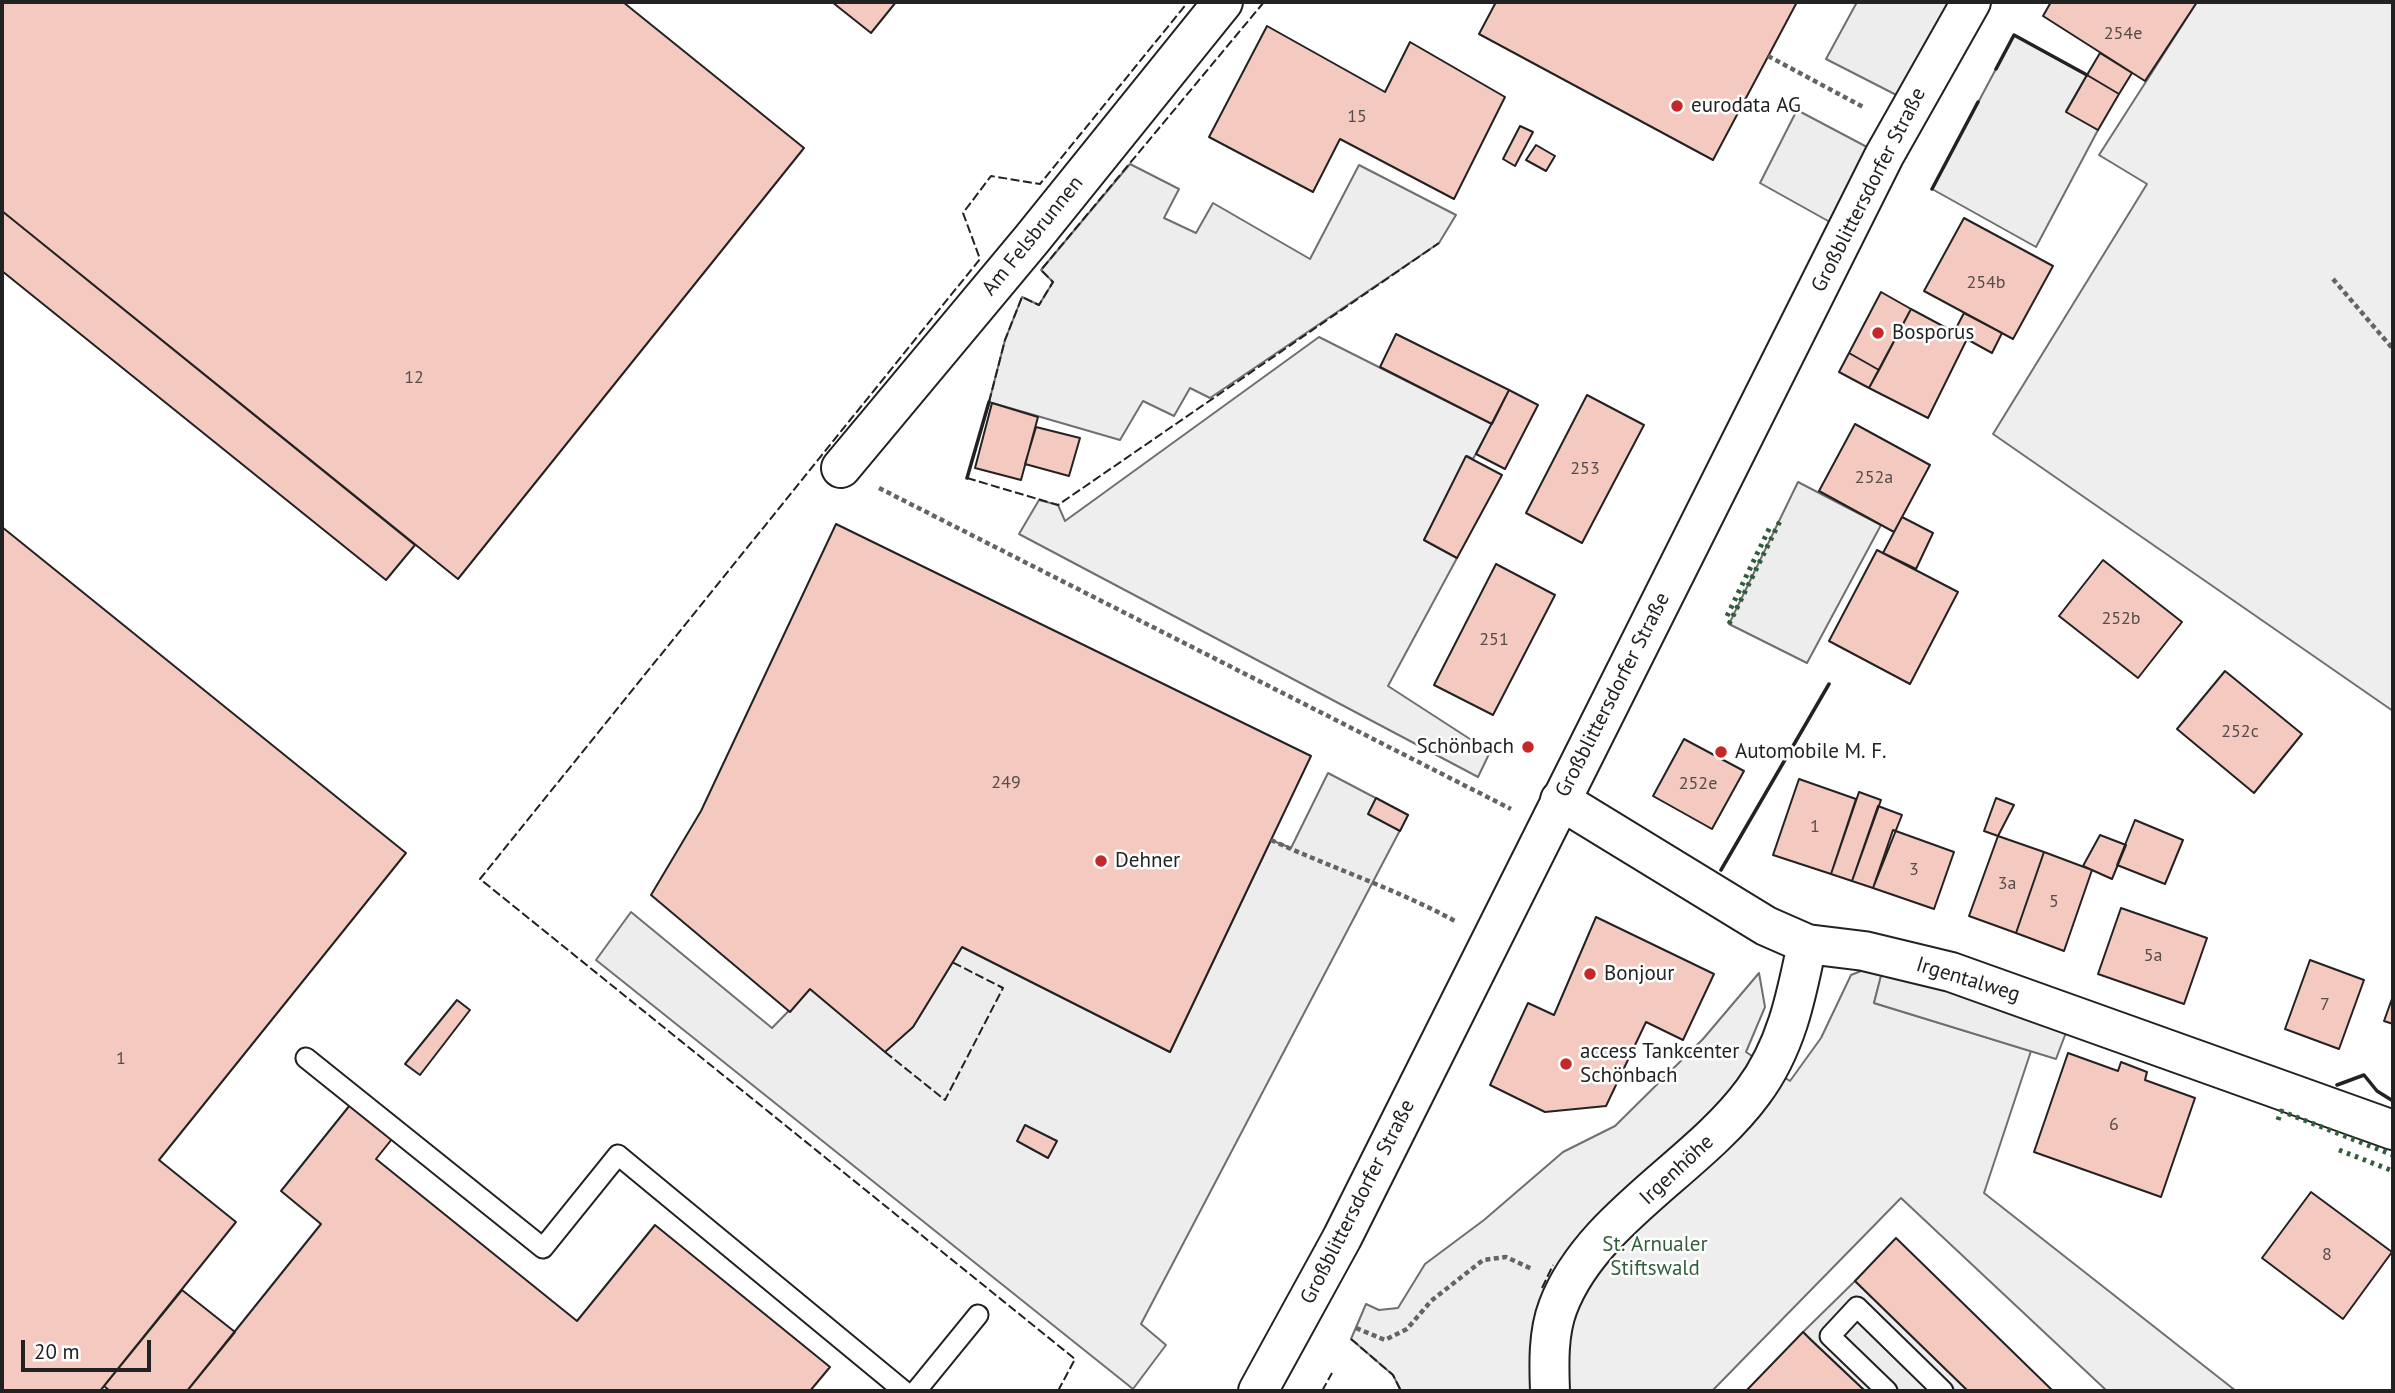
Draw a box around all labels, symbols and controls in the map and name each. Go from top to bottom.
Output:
house number: 254e [2104,23,2142,45]
street label: Großblittersdorfer Straße [1806,84,1932,296]
place label: eurodata AG [1691,93,1801,119]
marker: eurodata AG [1669,98,1685,114]
house number: 15 [1347,106,1367,128]
street label: Am Felsbrunnen [977,171,1089,301]
house number: 254b [1966,272,2006,294]
place label: Bosporus [1892,320,1974,346]
marker: Bosporus [1870,325,1886,341]
house number: 12 [404,367,424,389]
house number: 253 [1570,458,1600,480]
house number: 252a [1855,467,1893,489]
street label: Großblittersdorfer Straße [1550,589,1676,801]
house number: 252b [2101,608,2141,630]
house number: 251 [1479,629,1509,651]
house number: 252c [2221,721,2259,743]
place label: Schönbach [1416,734,1514,760]
marker: Schönbach [1520,739,1536,755]
place label: Automobile M. F. [1735,739,1886,765]
marker: Automobile M. F. [1713,744,1729,760]
house number: 249 [991,772,1021,794]
house number: 252e [1679,773,1717,795]
house number: 1 [1810,816,1820,838]
place label: Dehner [1115,848,1180,874]
marker: Dehner [1093,853,1109,869]
house number: 3 [1909,859,1919,881]
house number: 3a [1998,873,2016,895]
house number: 5 [2049,891,2059,913]
house number: 5a [2144,945,2162,967]
street label: Irgentalweg [1913,952,2023,1008]
place label: Bonjour [1604,961,1674,987]
marker: Bonjour [1582,966,1598,982]
house number: 7 [2320,994,2330,1016]
place label: access Tankcenter Schönbach [1580,1039,1739,1089]
house number: 1 [116,1048,126,1070]
marker: access Tankcenter Schönbach [1558,1056,1574,1072]
street label: Großblittersdorfer Straße [1295,1096,1421,1308]
house number: 6 [2109,1114,2119,1136]
street label: Irgenhöhe [1635,1130,1719,1210]
park label: St. Arnualer Stiftswald [1602,1232,1708,1282]
house number: 8 [2322,1244,2332,1266]
scale bar [24,1326,154,1370]
text: 20 m [34,1338,80,1365]

